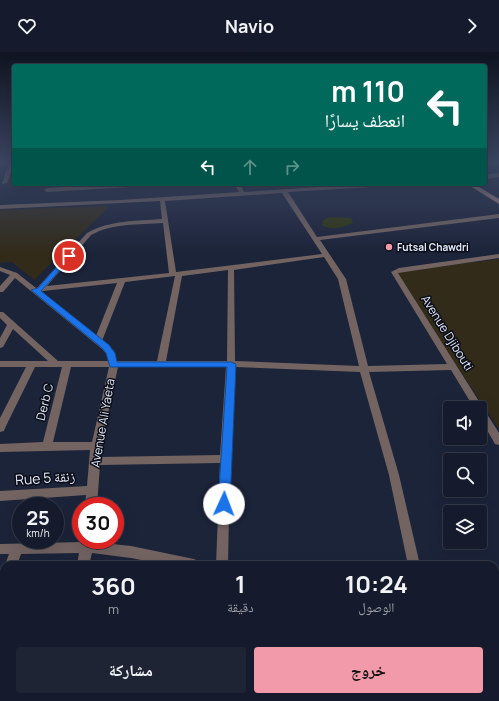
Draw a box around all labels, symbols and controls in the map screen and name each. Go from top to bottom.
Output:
text: Navio [225,14,274,38]
icon: heart [16,15,38,37]
icon: forward [461,15,483,37]
text: 110 m [331,72,405,110]
icon: left [419,80,471,132]
text: انعطف يسارًا [325,108,405,132]
icon: left [197,156,219,178]
icon: ahead [239,156,261,178]
icon: right [281,156,303,178]
pin [52,239,86,273]
place label: Futsal Chawdri [397,240,469,254]
marker: Futsal Chawdri [384,242,394,252]
icon: arrive [58,245,80,267]
street label: Avenue Djibouti [417,292,477,374]
street label: Avenue Ali Yaeta [86,377,119,469]
street label: Derb C [32,381,57,422]
map controls [443,401,487,549]
button: sound [443,401,487,445]
button: search [443,453,487,497]
street label: Rue 5 زنقة [14,466,76,489]
position arrow [203,483,245,525]
speed limit sign: 30 [72,497,124,549]
text: 25 [26,504,50,531]
button: layers [443,505,487,549]
text: km/h [26,526,50,540]
text: 1 [235,567,246,600]
text: 10:24 [345,567,408,600]
text: 360 [91,569,136,602]
text: دقيقة [227,598,254,616]
text: الوصول [358,598,394,616]
text: m [108,600,119,618]
button: مشاركة [16,647,246,693]
button: خروج [254,647,483,693]

